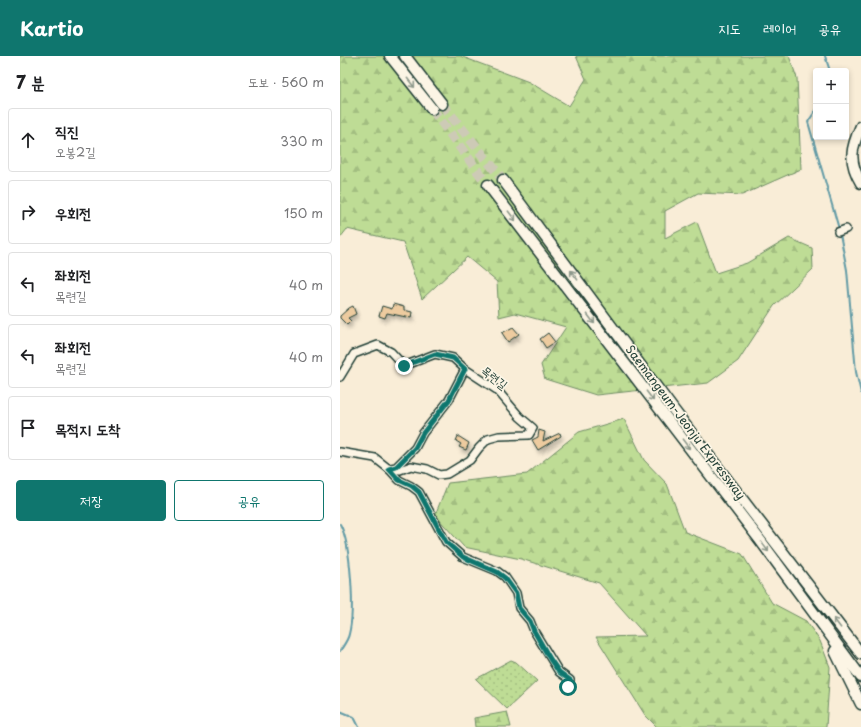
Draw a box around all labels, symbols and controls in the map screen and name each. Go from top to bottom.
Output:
text: Kartio [20,14,83,42]
text: 지도 [718,18,741,39]
text: 레이어 [763,18,796,39]
text: 공유 [818,18,841,39]
map controls [813,68,849,140]
button: + [813,68,849,104]
text: 7 분 [16,69,45,95]
text: 도보 · 560 m [248,72,324,91]
one-way arrow [407,77,415,88]
button: − [813,104,849,140]
text: 직진 [55,119,79,142]
icon: ahead [17,129,39,151]
text: 330 m [280,131,323,150]
text: 오봉2길 [55,142,96,161]
icon: right [17,201,39,223]
text: 우회전 [55,201,91,224]
text: 150 m [284,203,323,222]
one-way arrow [507,210,516,221]
text: 좌회전 [55,263,91,286]
one-way arrow [570,270,579,281]
icon: left [17,273,39,295]
text: 40 m [289,275,323,294]
text: 목련길 [55,286,86,305]
one-way arrow [587,313,595,324]
text: 좌회전 [55,335,91,358]
street label: Saemangeum-Jeonju Expressway [622,341,750,503]
icon: left [17,345,39,367]
text: 40 m [289,347,323,366]
route end [395,357,413,375]
text: 목련길 [55,358,86,377]
street label: 목련길 [478,361,512,393]
one-way arrow [645,390,654,401]
icon: arrive [17,417,39,439]
text: 목적지 도착 [55,417,120,440]
one-way arrow [682,438,690,449]
button: 저장 [16,480,166,521]
button: 공유 [174,480,324,521]
one-way arrow [761,542,769,553]
one-way arrow [833,617,842,628]
route start [559,678,577,696]

